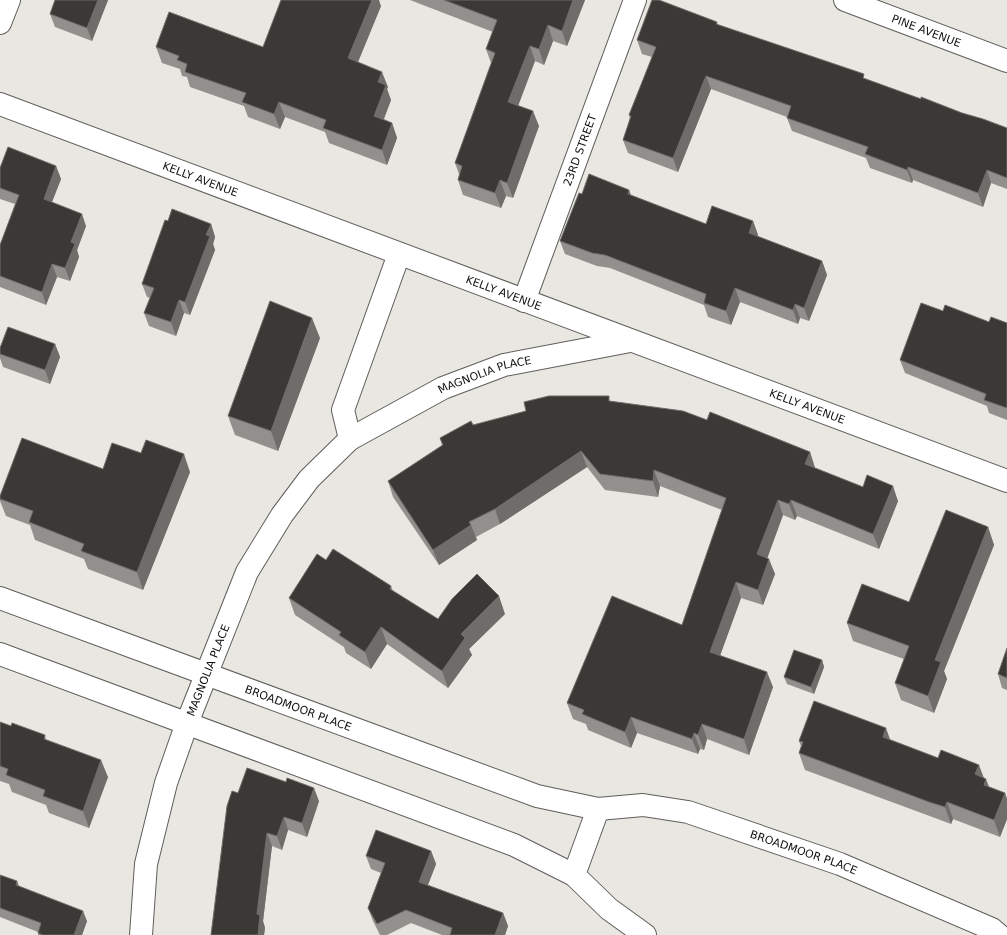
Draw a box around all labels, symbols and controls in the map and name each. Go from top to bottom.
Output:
street label: PINE AVENUE [890,12,963,50]
street label: 23RD STREET [561,112,599,188]
street label: KELLY AVENUE [161,159,240,200]
street label: KELLY AVENUE [464,273,543,313]
street label: MAGNOLIA PLACE [436,354,532,397]
street label: KELLY AVENUE [767,387,847,427]
street label: MAGNOLIA PLACE [184,623,233,718]
street label: BROADMOOR PLACE [243,683,353,734]
street label: BROADMOOR PLACE [748,828,859,878]

